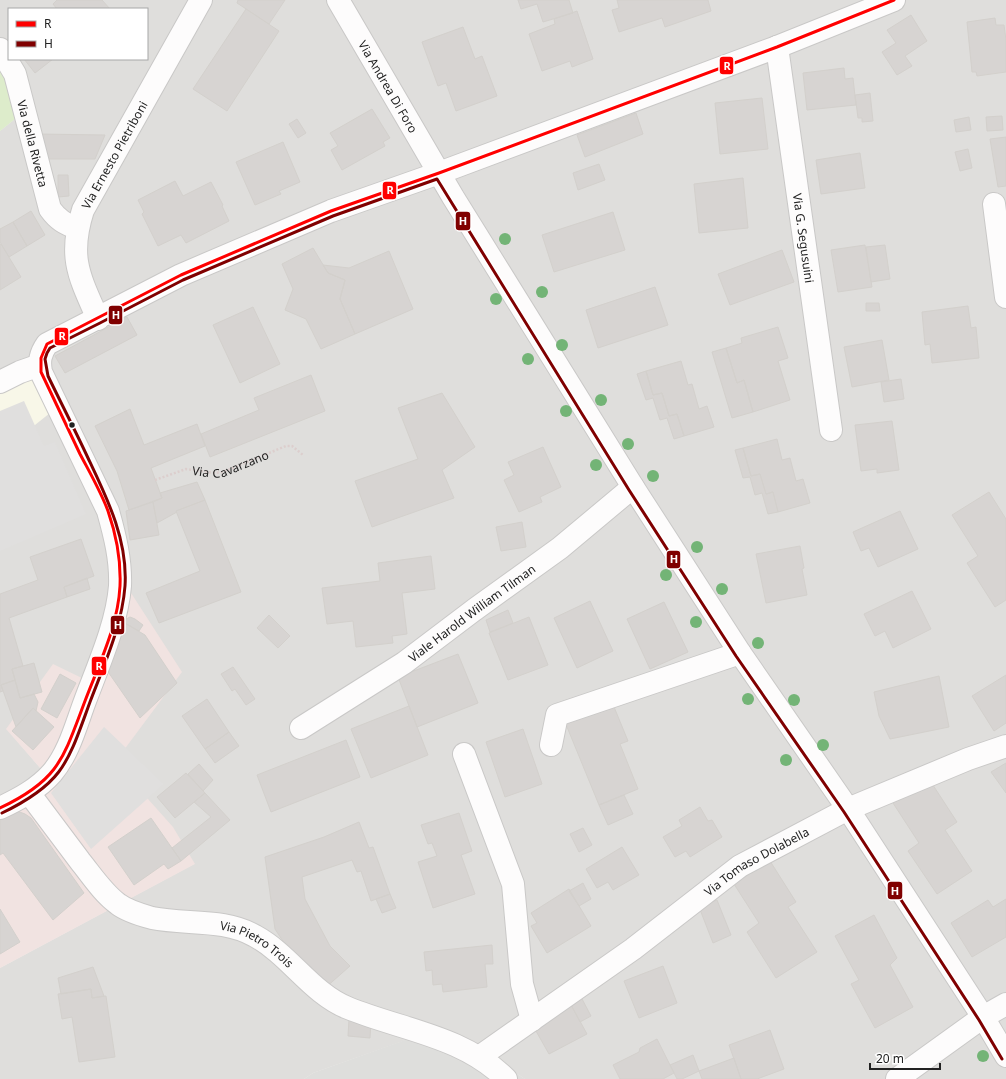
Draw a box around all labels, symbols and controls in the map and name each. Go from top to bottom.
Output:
legend [8,8,148,60]
text: R [44,15,52,32]
text: H [44,35,53,52]
street label: Via Andrea Di Foro [355,37,422,136]
line badge: R [719,56,734,75]
text: R [723,58,731,73]
street label: Via della Rivetta [14,98,52,189]
street label: Via Ernesto Pietriboni [77,98,151,212]
line badge: R [382,181,397,200]
text: R [386,182,394,197]
street label: Via G. Segusuini [789,192,819,284]
line badge: H [455,211,471,231]
text: H [459,213,467,228]
line badge: H [108,305,123,325]
text: H [112,307,120,322]
line badge: R [54,327,69,346]
text: R [58,328,66,343]
unlabelled marker [67,420,77,430]
street label: Via Cavarzano [191,446,271,482]
line badge: H [666,550,681,569]
text: H [670,551,678,566]
street label: Viale Harold William Tilman [404,560,539,666]
line badge: H [110,615,125,635]
text: H [114,617,122,632]
line badge: R [91,656,107,676]
text: R [95,658,103,673]
street label: Via Tomaso Dolabella [700,823,812,900]
line badge: H [887,881,903,900]
text: H [891,883,899,898]
street label: Via Pietro Trois [219,916,298,971]
scale bar [870,1045,940,1071]
text: 20 m [876,1050,904,1067]

